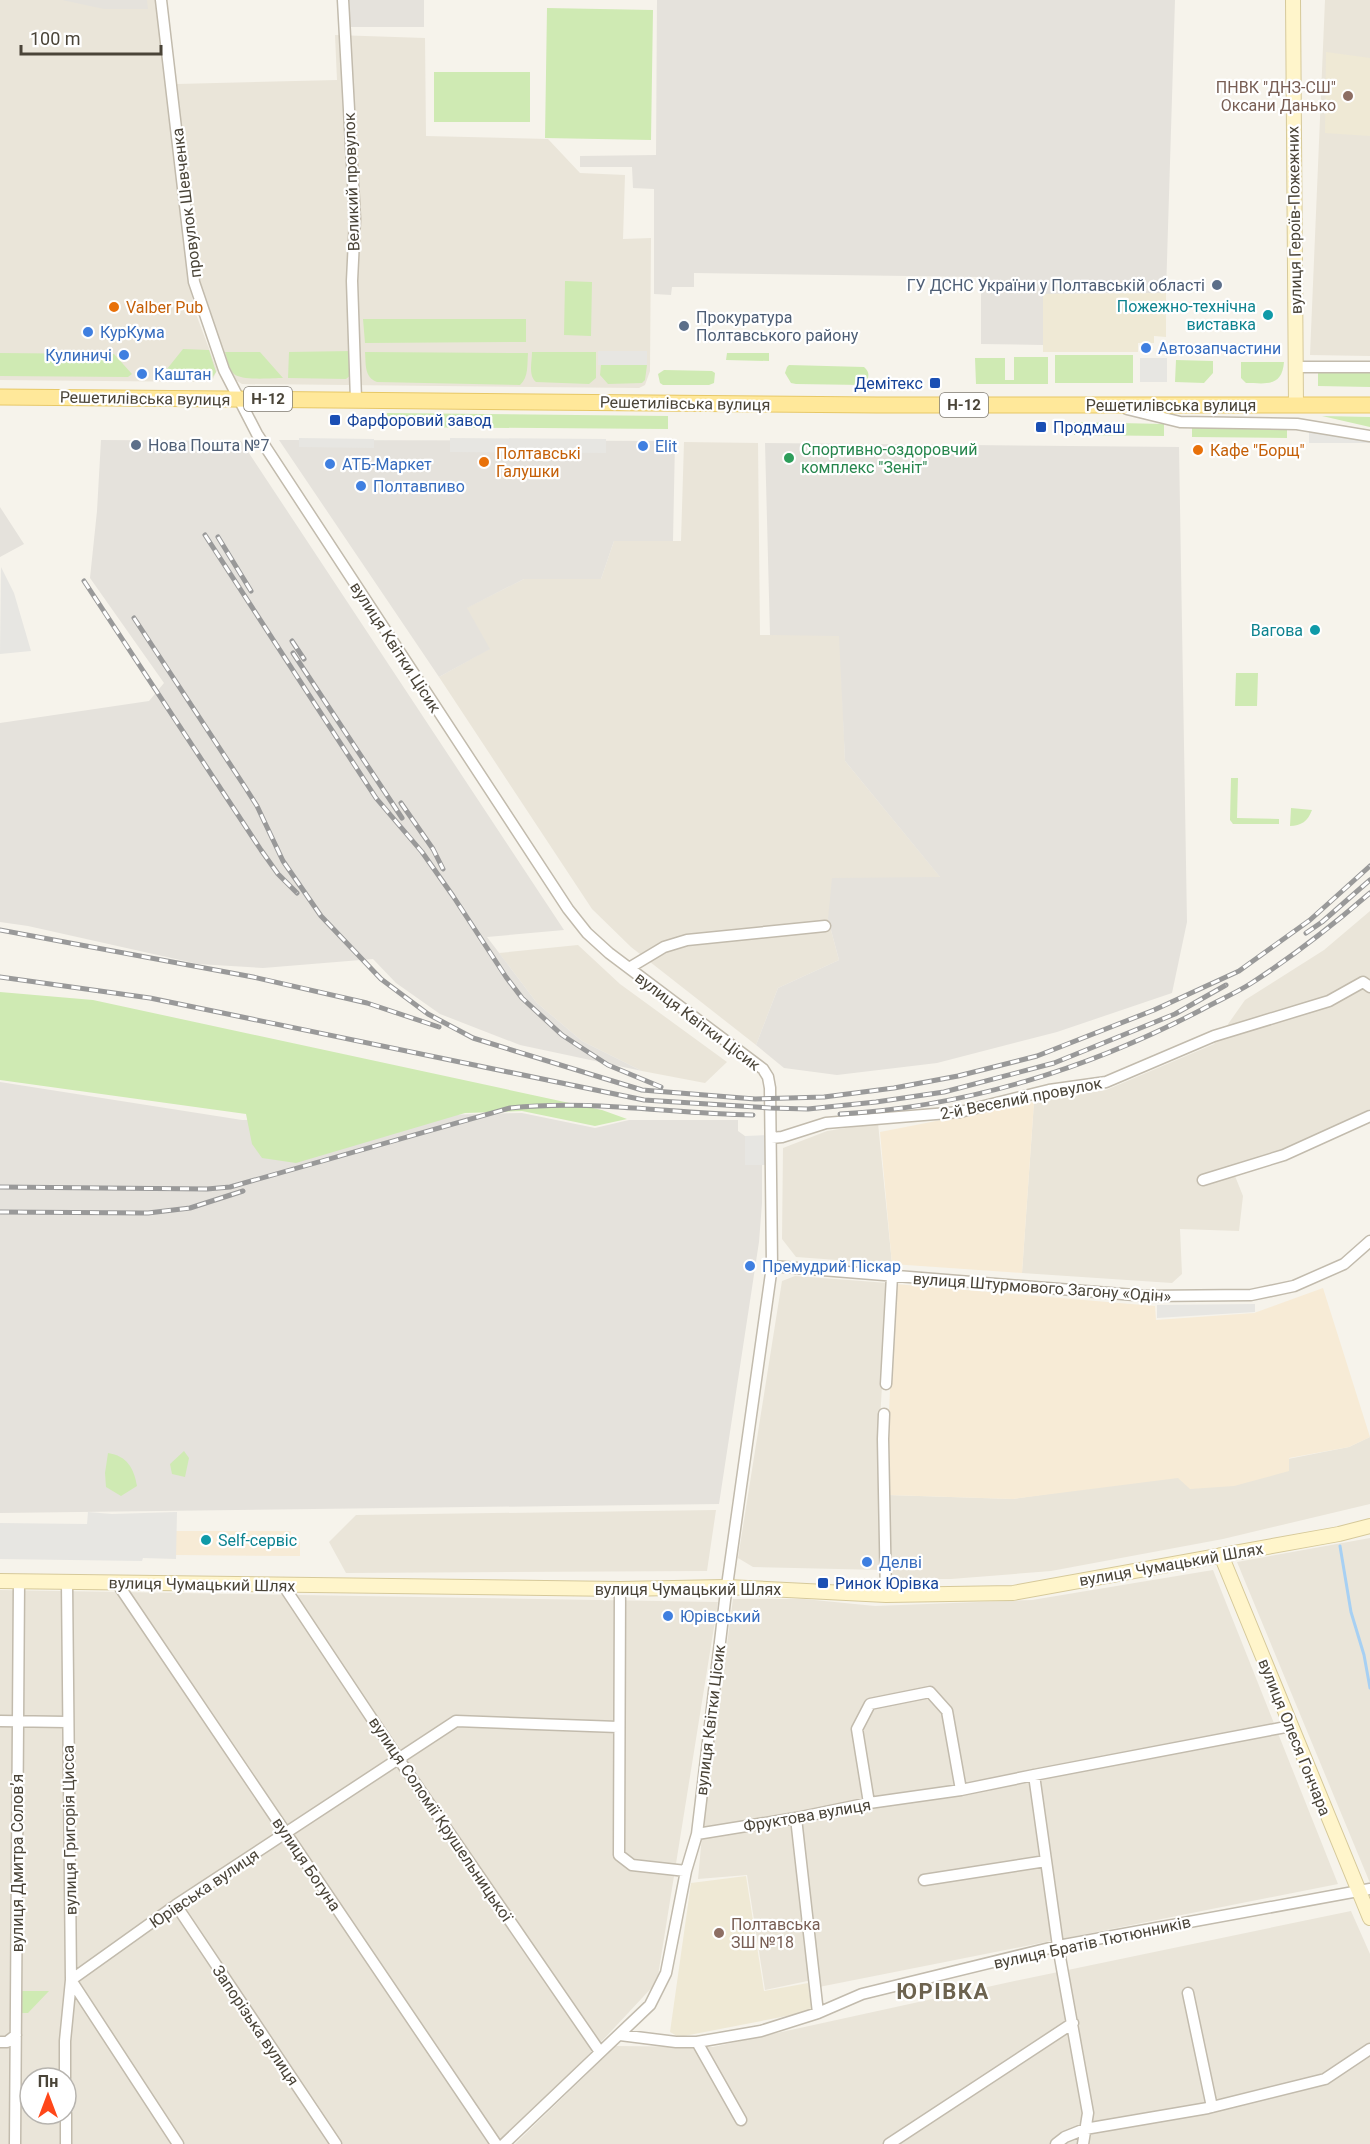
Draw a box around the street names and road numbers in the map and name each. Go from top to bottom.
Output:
street label: Великий провулок [340,112,363,252]
street label: вулиця Героїв-Пожежних [1283,126,1306,314]
street label: провулок Шевченка [168,127,205,279]
road number: Н-12 [244,387,292,411]
street label: Решетилівська вулиця [60,388,230,409]
street label: Решетилівська вулиця [600,393,770,414]
road number: Н-12 [940,393,988,417]
street label: Решетилівська вулиця [1086,396,1256,415]
street label: вулиця Квітки Цісик [346,578,445,716]
street label: вулиця Квітки Цісик [631,968,764,1075]
street label: 2-й Веселий провулок [939,1073,1104,1123]
street label: вулиця Штурмового Загону «Одін» [912,1269,1172,1306]
street label: вулиця Чумацький Шлях [1078,1539,1265,1590]
street label: вулиця Чумацький Шлях [109,1573,296,1596]
street label: вулиця Чумацький Шлях [595,1580,781,1599]
street label: вулиця Квітки Цісик [692,1643,729,1797]
street label: вулиця Олеся Гончара [1254,1656,1335,1819]
street label: вулиця Соломії Крушельницької [365,1713,517,1926]
street label: вулиця Григорія Цисса [59,1745,80,1915]
street label: вулиця Дмитра Соловʼя [8,1774,27,1952]
street label: Фруктова вулиця [742,1795,872,1836]
street label: вулиця Богуна [268,1814,345,1915]
street label: Юрівська вулиця [146,1845,263,1932]
street label: вулиця Братів Тютюнників [992,1912,1192,1973]
street label: Запорізька вулиця [208,1962,303,2089]

